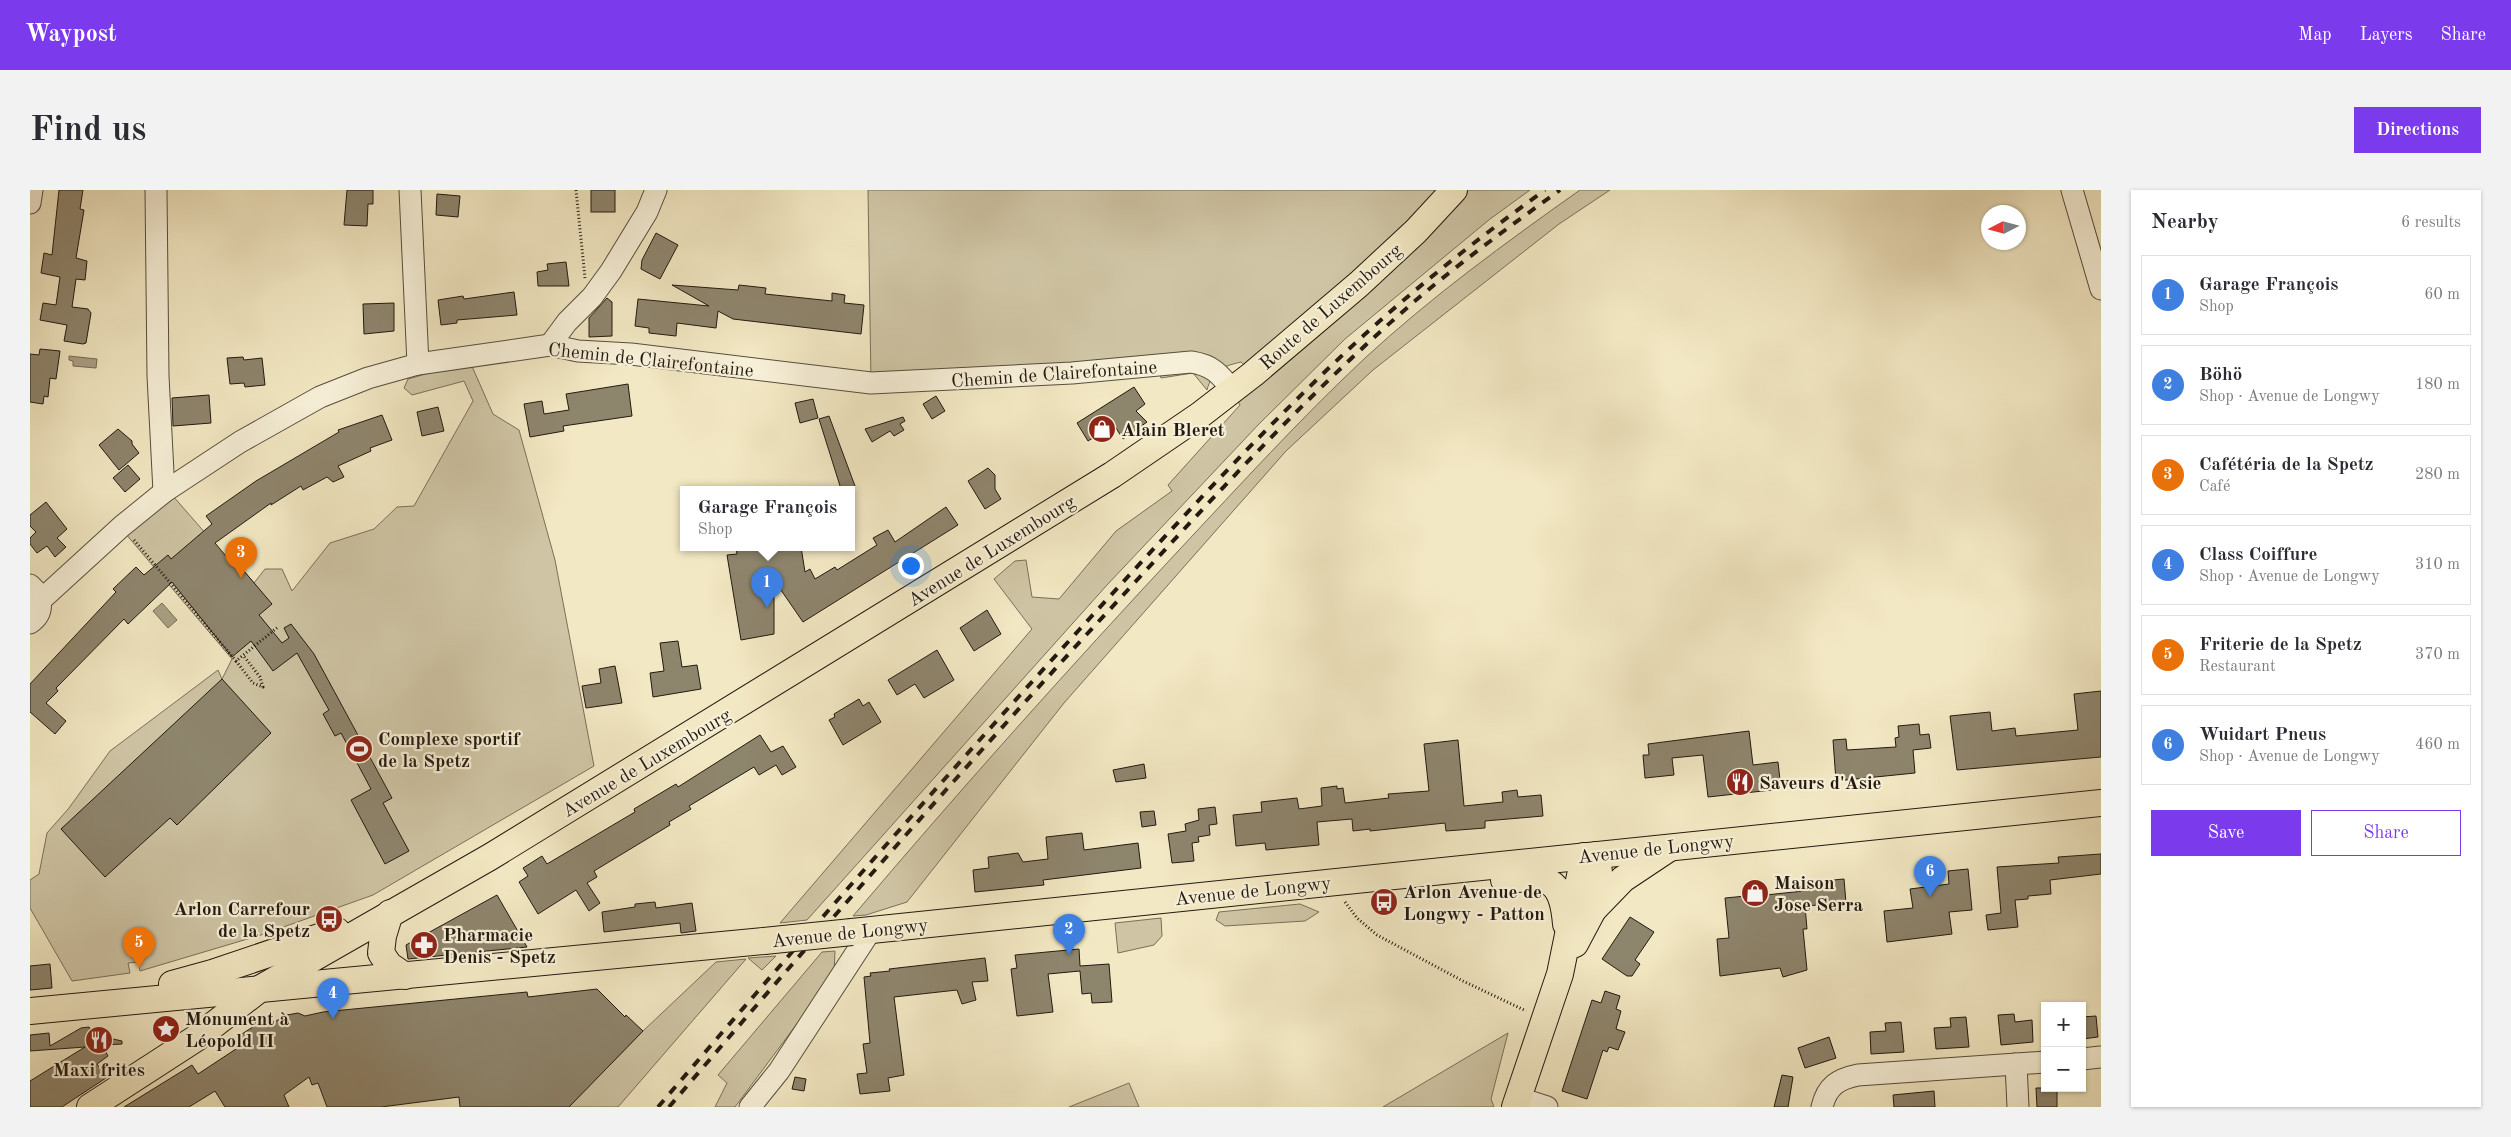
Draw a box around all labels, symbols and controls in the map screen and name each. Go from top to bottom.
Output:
text: Waypost [25,23,117,47]
text: Map [2298,26,2332,44]
text: Layers [2360,26,2412,44]
text: Share [2440,26,2486,44]
button: Directions [2354,107,2481,153]
text: Find us [30,113,146,148]
north arrow [1981,205,2026,250]
text: Nearby [2151,212,2219,233]
text: 6 results [2401,215,2461,231]
street label: Route de Luxembourg [1257,241,1407,375]
text: Garage François [2199,276,2339,295]
text: 1 [2163,287,2173,303]
text: 60 m [2424,287,2460,303]
text: Shop [2199,299,2234,315]
street label: Chemin de Clairefontaine [547,341,754,382]
street label: Chemin de Clairefontaine [950,359,1158,392]
text: Böhö [2199,366,2242,385]
text: 2 [2163,377,2173,393]
text: 180 m [2415,377,2460,393]
text: Shop · Avenue de Longwy [2199,389,2380,405]
shop icon: Alain Bleret [1087,414,1117,444]
place label: Alain Bleret [1121,422,1225,441]
text: Cafétéria de la Spetz [2199,456,2374,475]
text: 3 [2163,467,2173,483]
text: 280 m [2415,467,2460,483]
text: Café [2199,479,2230,495]
popup [680,486,855,551]
street label: Avenue de Luxembourg [905,493,1080,611]
text: Garage François [698,499,837,518]
text: Shop [698,522,733,538]
pin: 3 [225,537,257,578]
text: Class Coiffure [2199,546,2317,565]
your location [898,553,924,579]
text: 4 [2163,557,2173,573]
text: 310 m [2415,557,2460,573]
pin: 1 [751,567,783,608]
text: Shop · Avenue de Longwy [2199,569,2380,585]
text: Friterie de la Spetz [2199,636,2362,655]
text: 5 [2163,647,2173,663]
text: 370 m [2415,647,2460,663]
text: Restaurant [2199,659,2276,675]
street label: Avenue de Luxembourg [560,706,736,822]
text: Wuidart Pneus [2199,726,2326,745]
place label: Complexe sportif de la Spetz [378,731,521,772]
sports icon: Complexe sportif de la Spetz [344,734,374,764]
text: 6 [2163,737,2173,753]
text: 460 m [2415,737,2460,753]
text: Shop · Avenue de Longwy [2199,749,2380,765]
restaurant icon: Saveurs d'Asie [1725,767,1755,797]
place label: Saveurs d'Asie [1759,775,1882,794]
button: Save [2151,810,2301,856]
button: Share [2311,810,2461,856]
street label: Avenue de Longwy [1577,833,1735,868]
pin: 6 [1914,856,1946,897]
street label: Avenue de Longwy [1174,875,1332,910]
place label: Maison Jose Serra [1774,875,1864,916]
shop icon: Maison Jose Serra [1740,878,1770,908]
place label: Arlon Avenue de Longwy - Patton [1403,884,1545,925]
bus stop icon: Arlon Avenue de Longwy - Patton [1369,887,1399,917]
place label: Arlon Carrefour de la Spetz [174,901,310,942]
bus stop icon: Arlon Carrefour de la Spetz [314,904,344,934]
pin: 2 [1053,914,1085,955]
street label: Avenue de Longwy [771,917,929,952]
pin: 5 [123,927,155,968]
place label: Pharmacie Denis - Spetz [443,927,556,968]
pharmacy icon: Pharmacie Denis - Spetz [409,930,439,960]
pin: 4 [317,978,349,1019]
map controls [2041,1002,2086,1092]
button: + [2041,1002,2086,1047]
place label: Monument à Léopold II [185,1011,289,1052]
place icon: Monument à Léopold II [151,1014,181,1044]
restaurant icon: Maxi frites [84,1025,114,1055]
button: − [2041,1047,2086,1092]
place label: Maxi frites [53,1062,145,1081]

